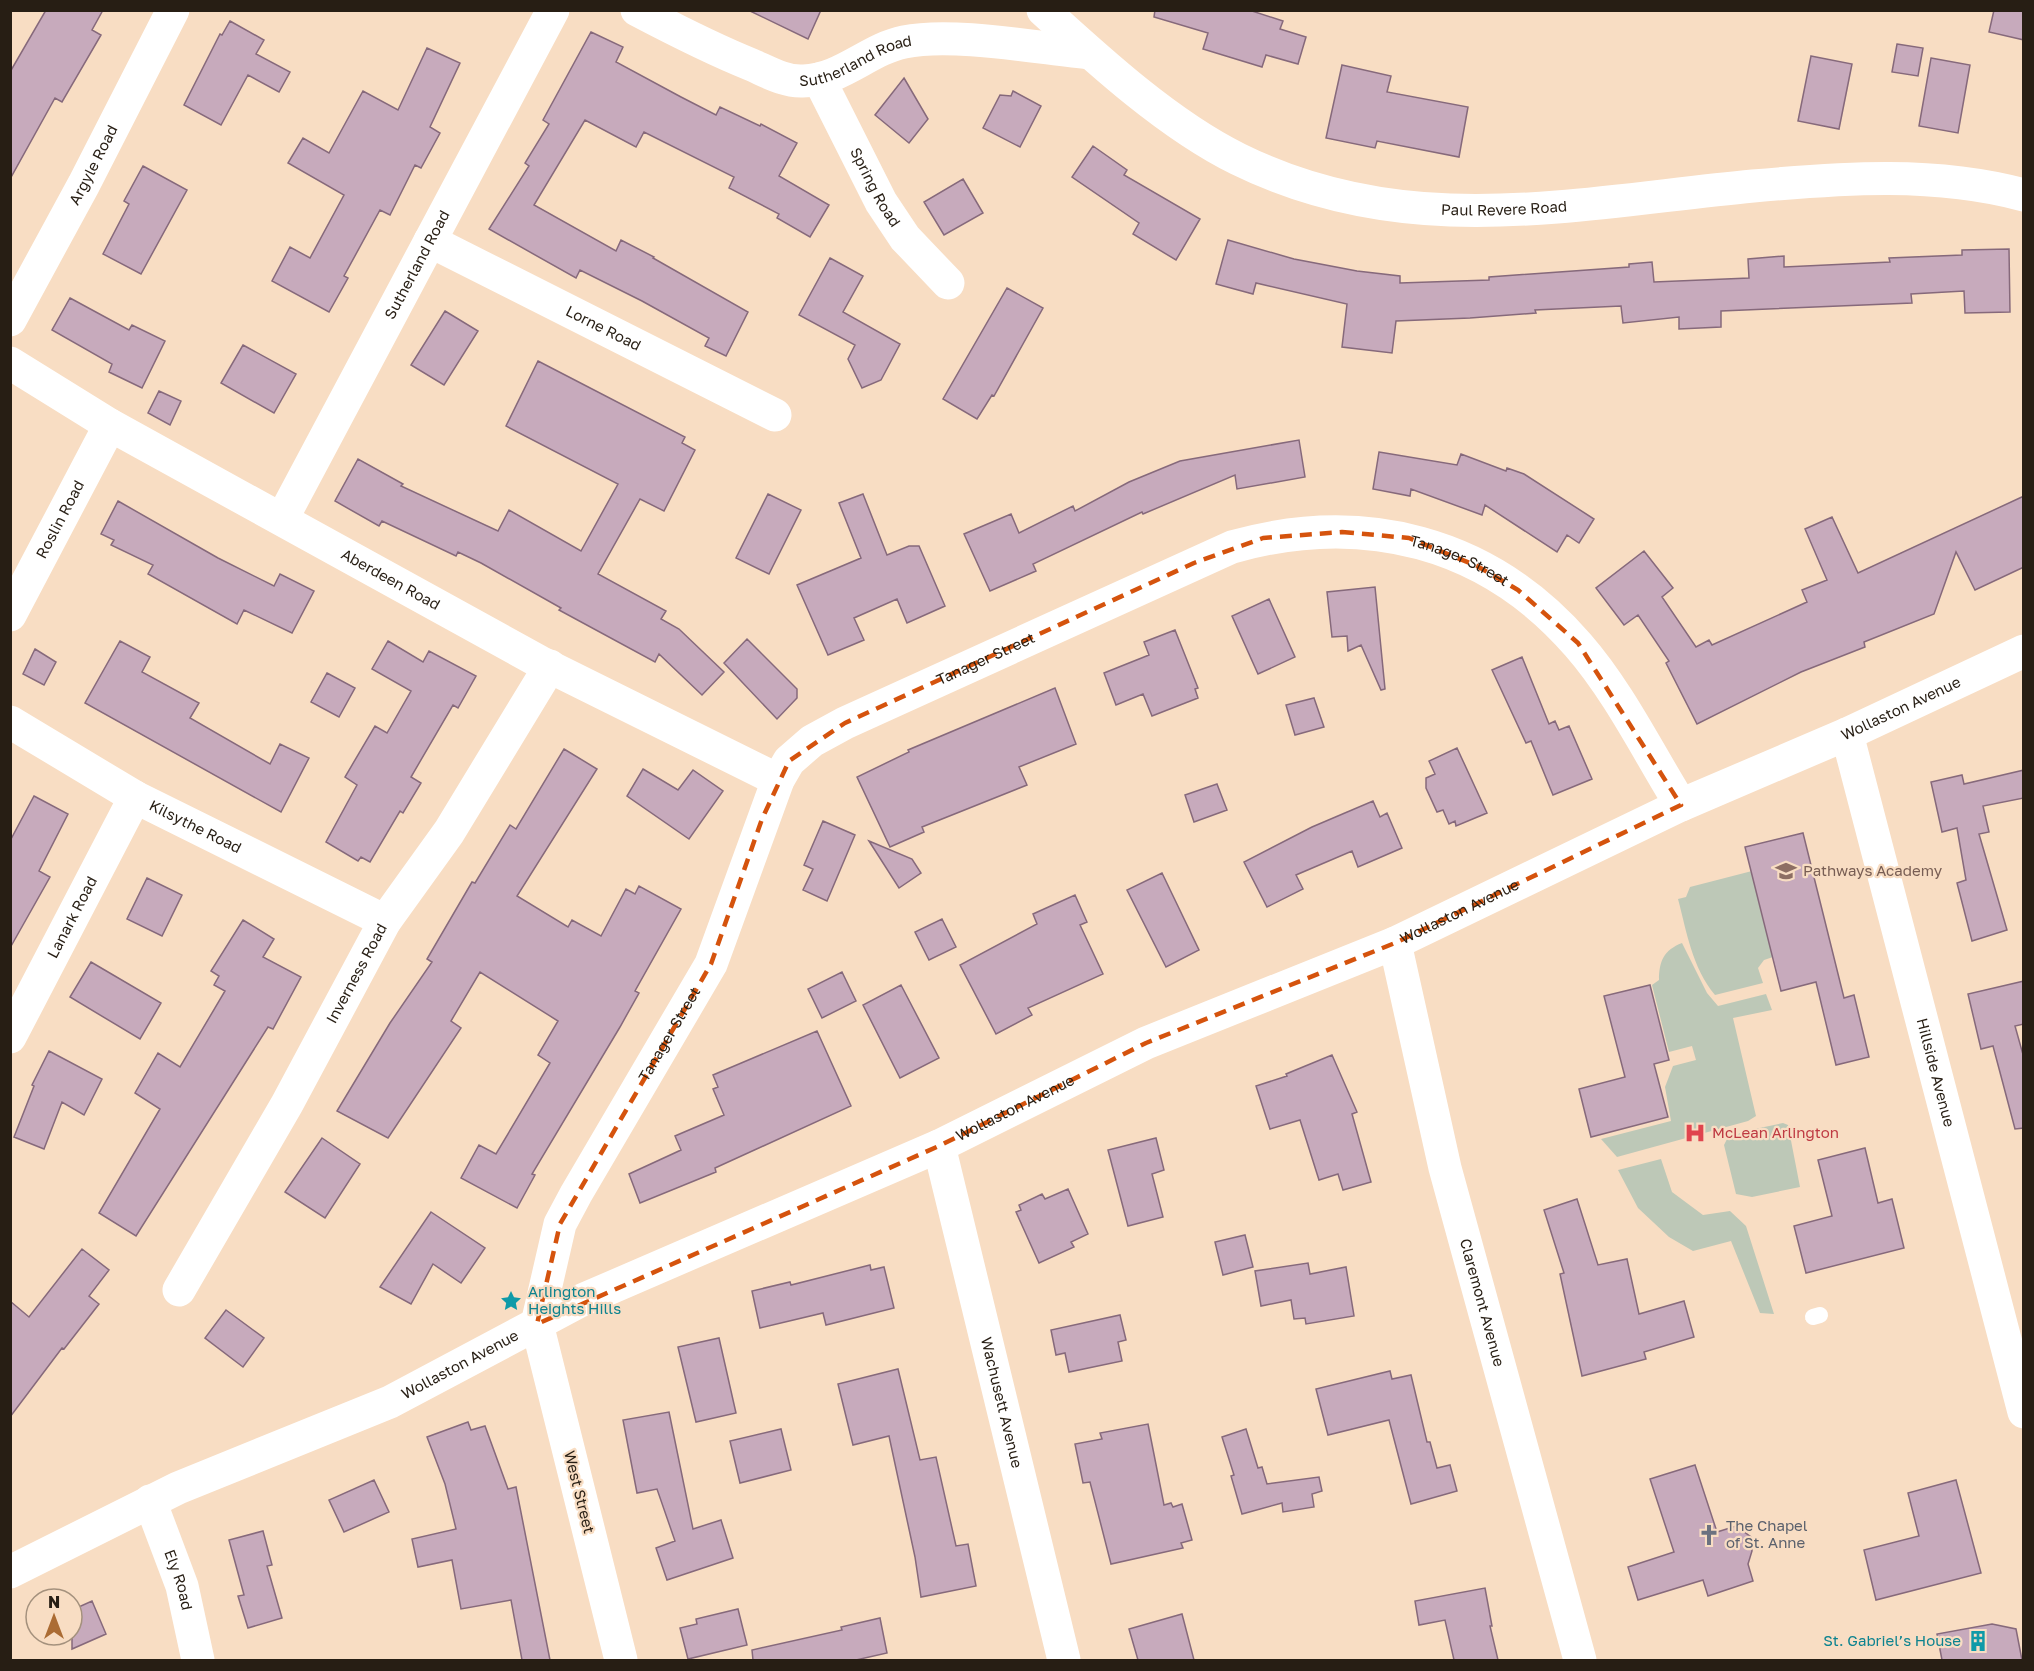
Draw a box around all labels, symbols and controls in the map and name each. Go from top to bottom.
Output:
street label: Sutherland Road [799,31,913,89]
street label: Argyle Road [64,122,121,208]
street label: Spring Road [847,144,905,230]
street label: Paul Revere Road [1441,196,1568,219]
street label: Sutherland Road [380,207,453,322]
street label: Lorne Road [563,301,644,354]
street label: Roslin Road [32,477,87,561]
street label: Tanager Street [1408,531,1513,589]
street label: Aberdeen Road [338,544,444,613]
street label: Tanager Street [933,628,1037,688]
street label: Wollaston Avenue [1838,672,1963,744]
street label: Kilsythe Road [147,796,245,856]
school or university icon: Pathways Academy [1774,859,1798,883]
place label: Pathways Academy [1803,861,1943,879]
street label: Lanark Road [43,873,100,961]
street label: Wollaston Avenue [1397,875,1522,947]
street label: Inverness Road [322,920,390,1026]
street label: Tanager Street [634,984,703,1084]
street label: Hillside Avenue [1914,1016,1959,1129]
street label: Wollaston Avenue [953,1070,1077,1144]
hospital icon: McLean Arlington [1683,1121,1707,1145]
place label: McLean Arlington [1712,1123,1839,1141]
street label: Claremont Avenue [1457,1236,1509,1369]
place label: Arlington Heights Hills [528,1282,621,1317]
place icon: Arlington Heights Hills [499,1289,523,1313]
street label: Wollaston Avenue [398,1325,521,1402]
street label: Wachusett Avenue [978,1335,1027,1470]
street label: West Street [561,1449,599,1535]
place label: The Chapel of St. Anne [1726,1516,1808,1551]
church icon: The Chapel of St. Anne [1697,1523,1721,1547]
street label: Ely Road [161,1547,197,1612]
north arrow [24,1587,84,1647]
text: N [48,1592,60,1612]
building icon: St. Gabriel’s House [1966,1629,1990,1653]
place label: St. Gabriel’s House [1823,1631,1961,1649]

